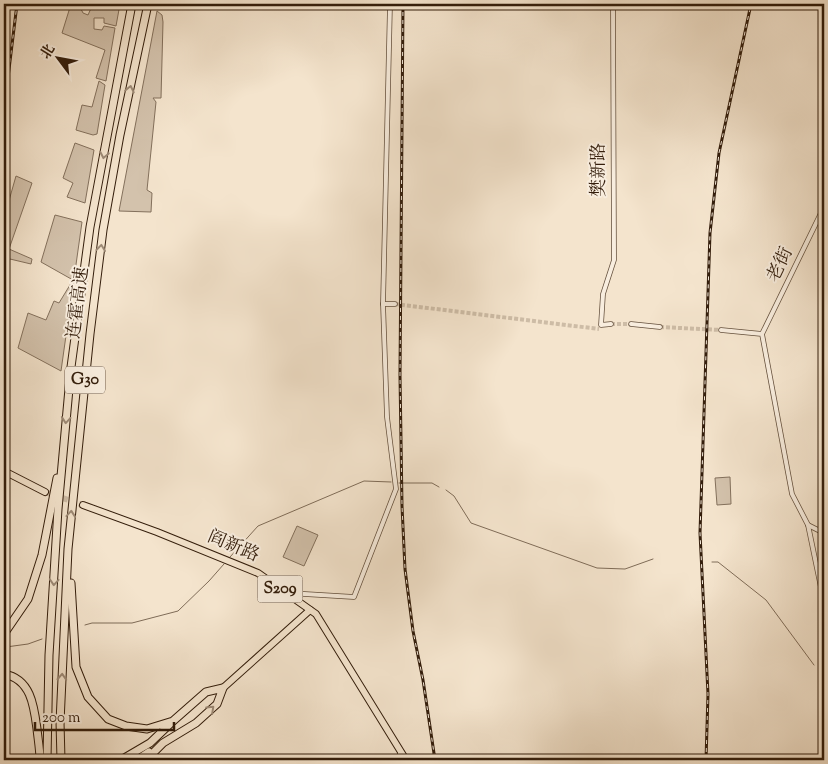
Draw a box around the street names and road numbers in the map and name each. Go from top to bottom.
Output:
street label: 樊新路 [587,143,613,197]
street label: 老街 [761,243,801,287]
street label: 连霍高速 [62,266,96,340]
road number: G30 [65,366,105,394]
street label: 阎新路 [203,524,263,570]
road number: S209 [258,576,302,602]

